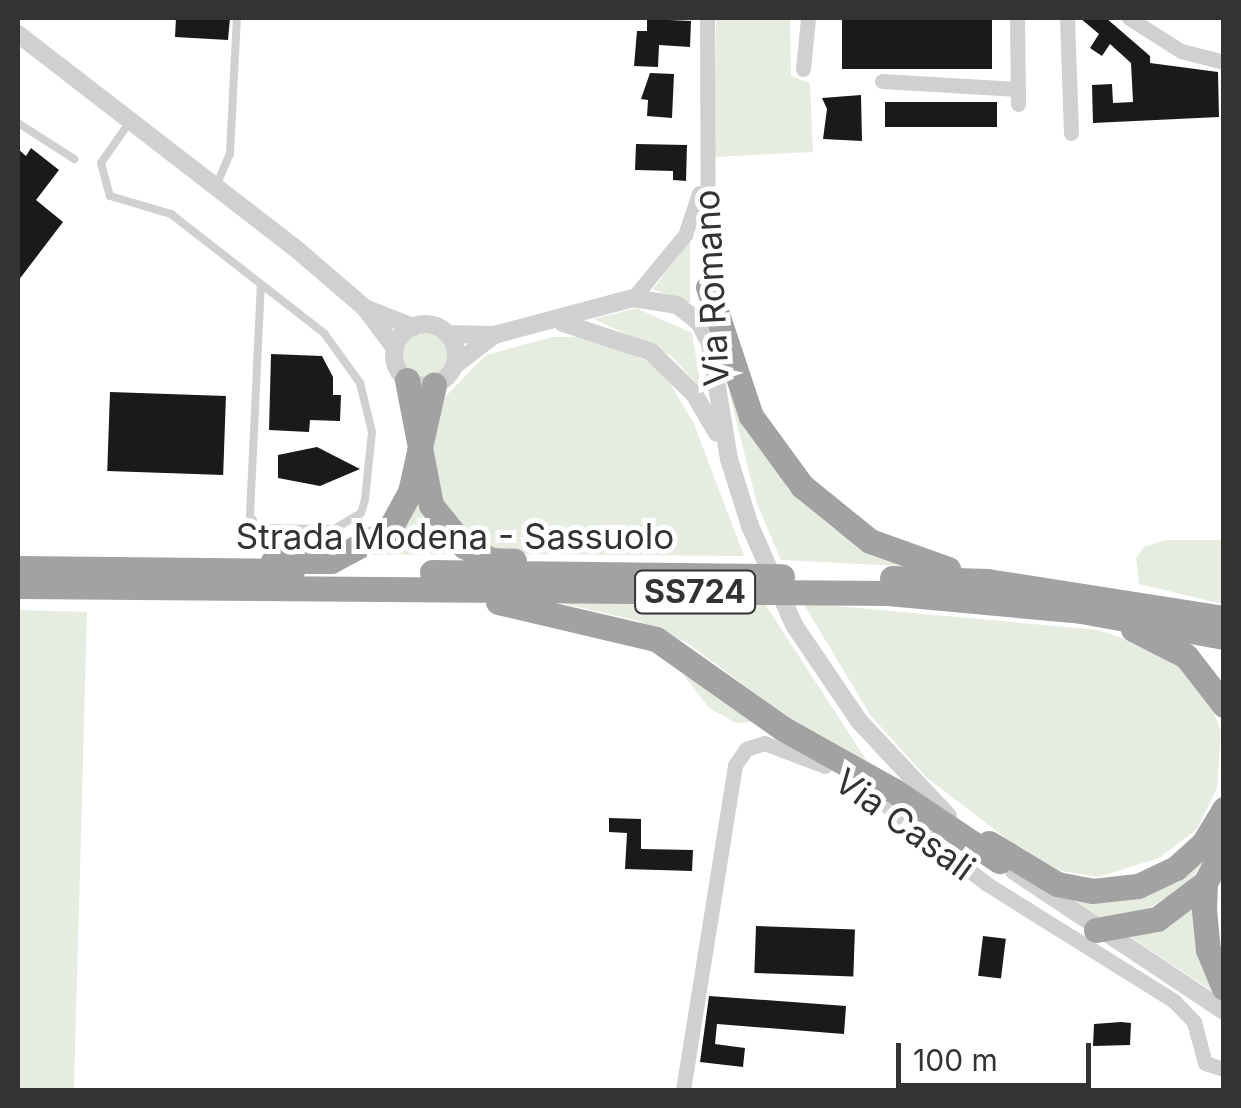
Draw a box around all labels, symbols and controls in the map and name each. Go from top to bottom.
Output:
street label: Via Romano [685,188,737,388]
street label: Strada Modena - Sassuolo [236,515,674,557]
road number: SS724 [632,565,758,619]
street label: Via Casali [827,759,983,889]
scale bar [901,1023,1096,1085]
text: 100 m [913,1042,998,1078]

